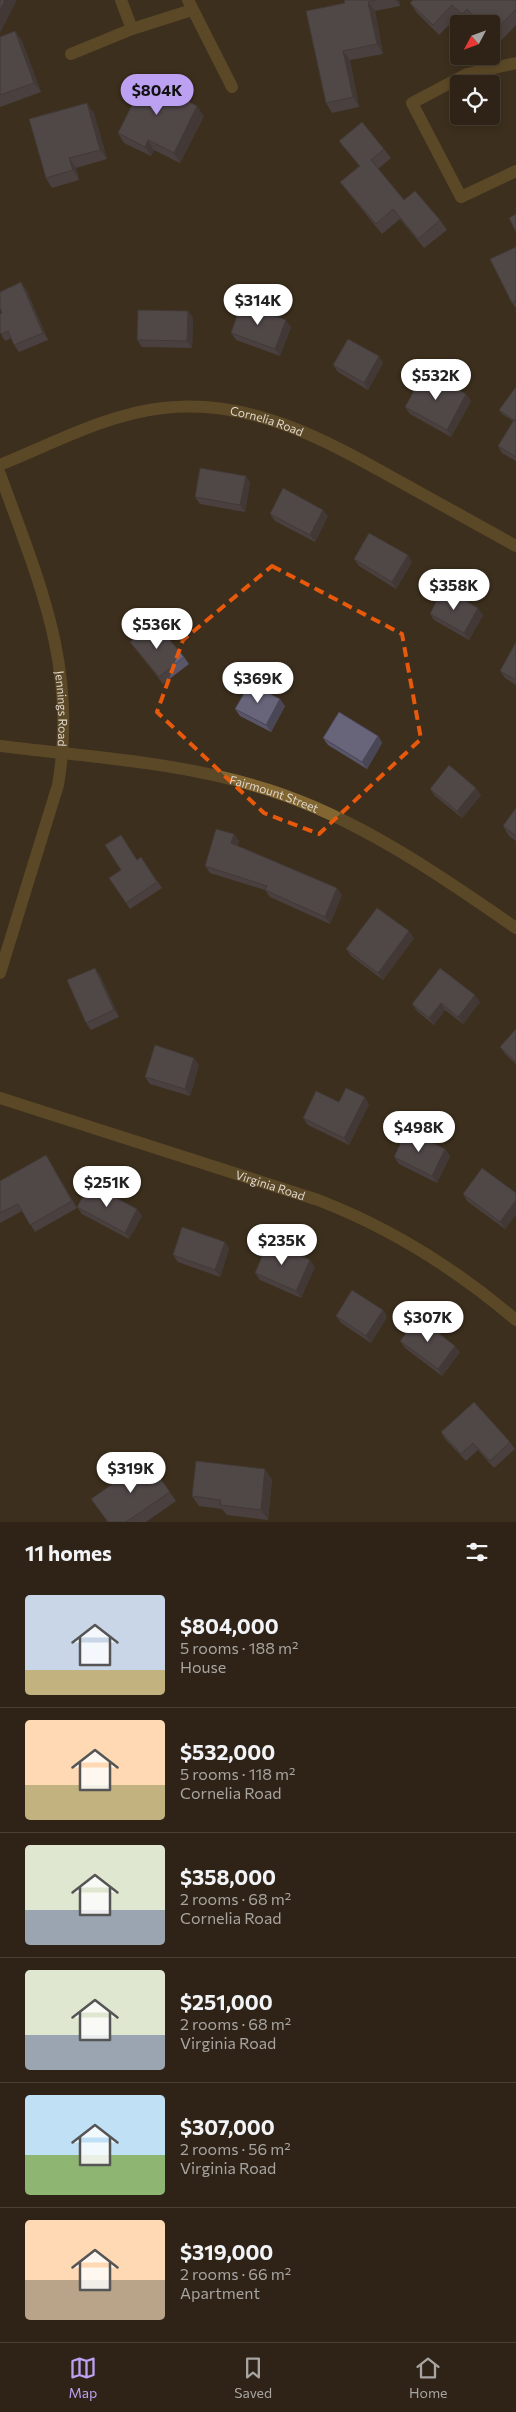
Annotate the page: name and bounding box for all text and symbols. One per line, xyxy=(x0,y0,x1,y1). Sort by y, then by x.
north arrow xyxy=(450,15,500,65)
map controls xyxy=(450,15,500,125)
pin: $804K xyxy=(122,74,192,116)
button: locate xyxy=(450,75,500,125)
text: $804K xyxy=(132,80,182,99)
pin: $314K xyxy=(223,284,293,326)
text: $314K xyxy=(235,290,281,309)
pin: $532K xyxy=(401,358,471,401)
text: $532K xyxy=(412,365,460,384)
street label: Cornelia Road xyxy=(229,403,306,438)
pin: $358K xyxy=(419,568,489,611)
text: $358K xyxy=(430,575,478,594)
pin: $536K xyxy=(122,608,192,650)
text: $536K xyxy=(133,614,181,633)
pin: $369K xyxy=(223,662,293,704)
text: $369K xyxy=(233,668,283,687)
street label: Jennings Road xyxy=(52,670,70,747)
street label: Fairmount Street xyxy=(228,772,321,815)
pin: $498K xyxy=(384,1110,454,1153)
text: $498K xyxy=(394,1117,444,1136)
pin: $251K xyxy=(72,1166,142,1208)
street label: Virginia Road xyxy=(234,1167,307,1202)
text: $251K xyxy=(84,1172,130,1191)
pin: $235K xyxy=(247,1224,317,1266)
text: $235K xyxy=(258,1230,306,1249)
pin: $307K xyxy=(393,1300,463,1343)
text: $307K xyxy=(404,1307,452,1326)
pin: $319K xyxy=(96,1452,166,1494)
text: $319K xyxy=(108,1458,154,1477)
icon: filters xyxy=(463,1538,491,1566)
text: 11 homes xyxy=(25,1540,112,1565)
text: $804,000 xyxy=(180,1613,279,1638)
icon: home xyxy=(65,1615,125,1675)
text: 5 rooms · 188 m² xyxy=(180,1638,298,1657)
text: House xyxy=(180,1657,226,1676)
text: $532,000 xyxy=(180,1739,275,1764)
icon: home xyxy=(65,1740,125,1800)
text: 5 rooms · 118 m² xyxy=(180,1764,295,1783)
text: Cornelia Road xyxy=(180,1783,282,1802)
text: $358,000 xyxy=(180,1864,276,1889)
icon: home xyxy=(65,1865,125,1925)
text: 2 rooms · 68 m² xyxy=(180,1889,291,1908)
text: Cornelia Road xyxy=(180,1908,282,1927)
text: $251,000 xyxy=(180,1989,273,2014)
icon: home xyxy=(65,1990,125,2050)
text: 2 rooms · 68 m² xyxy=(180,2014,291,2033)
text: Virginia Road xyxy=(180,2033,276,2052)
text: $307,000 xyxy=(180,2114,275,2139)
icon: home xyxy=(65,2115,125,2175)
text: 2 rooms · 56 m² xyxy=(180,2139,291,2158)
text: Virginia Road xyxy=(180,2158,276,2177)
text: $319,000 xyxy=(180,2239,273,2264)
icon: home xyxy=(65,2240,125,2300)
text: 2 rooms · 66 m² xyxy=(180,2264,291,2283)
text: Apartment xyxy=(180,2283,260,2302)
tab: Map xyxy=(68,2354,97,2401)
tab: Saved xyxy=(234,2354,272,2401)
tab: Home xyxy=(409,2354,448,2401)

